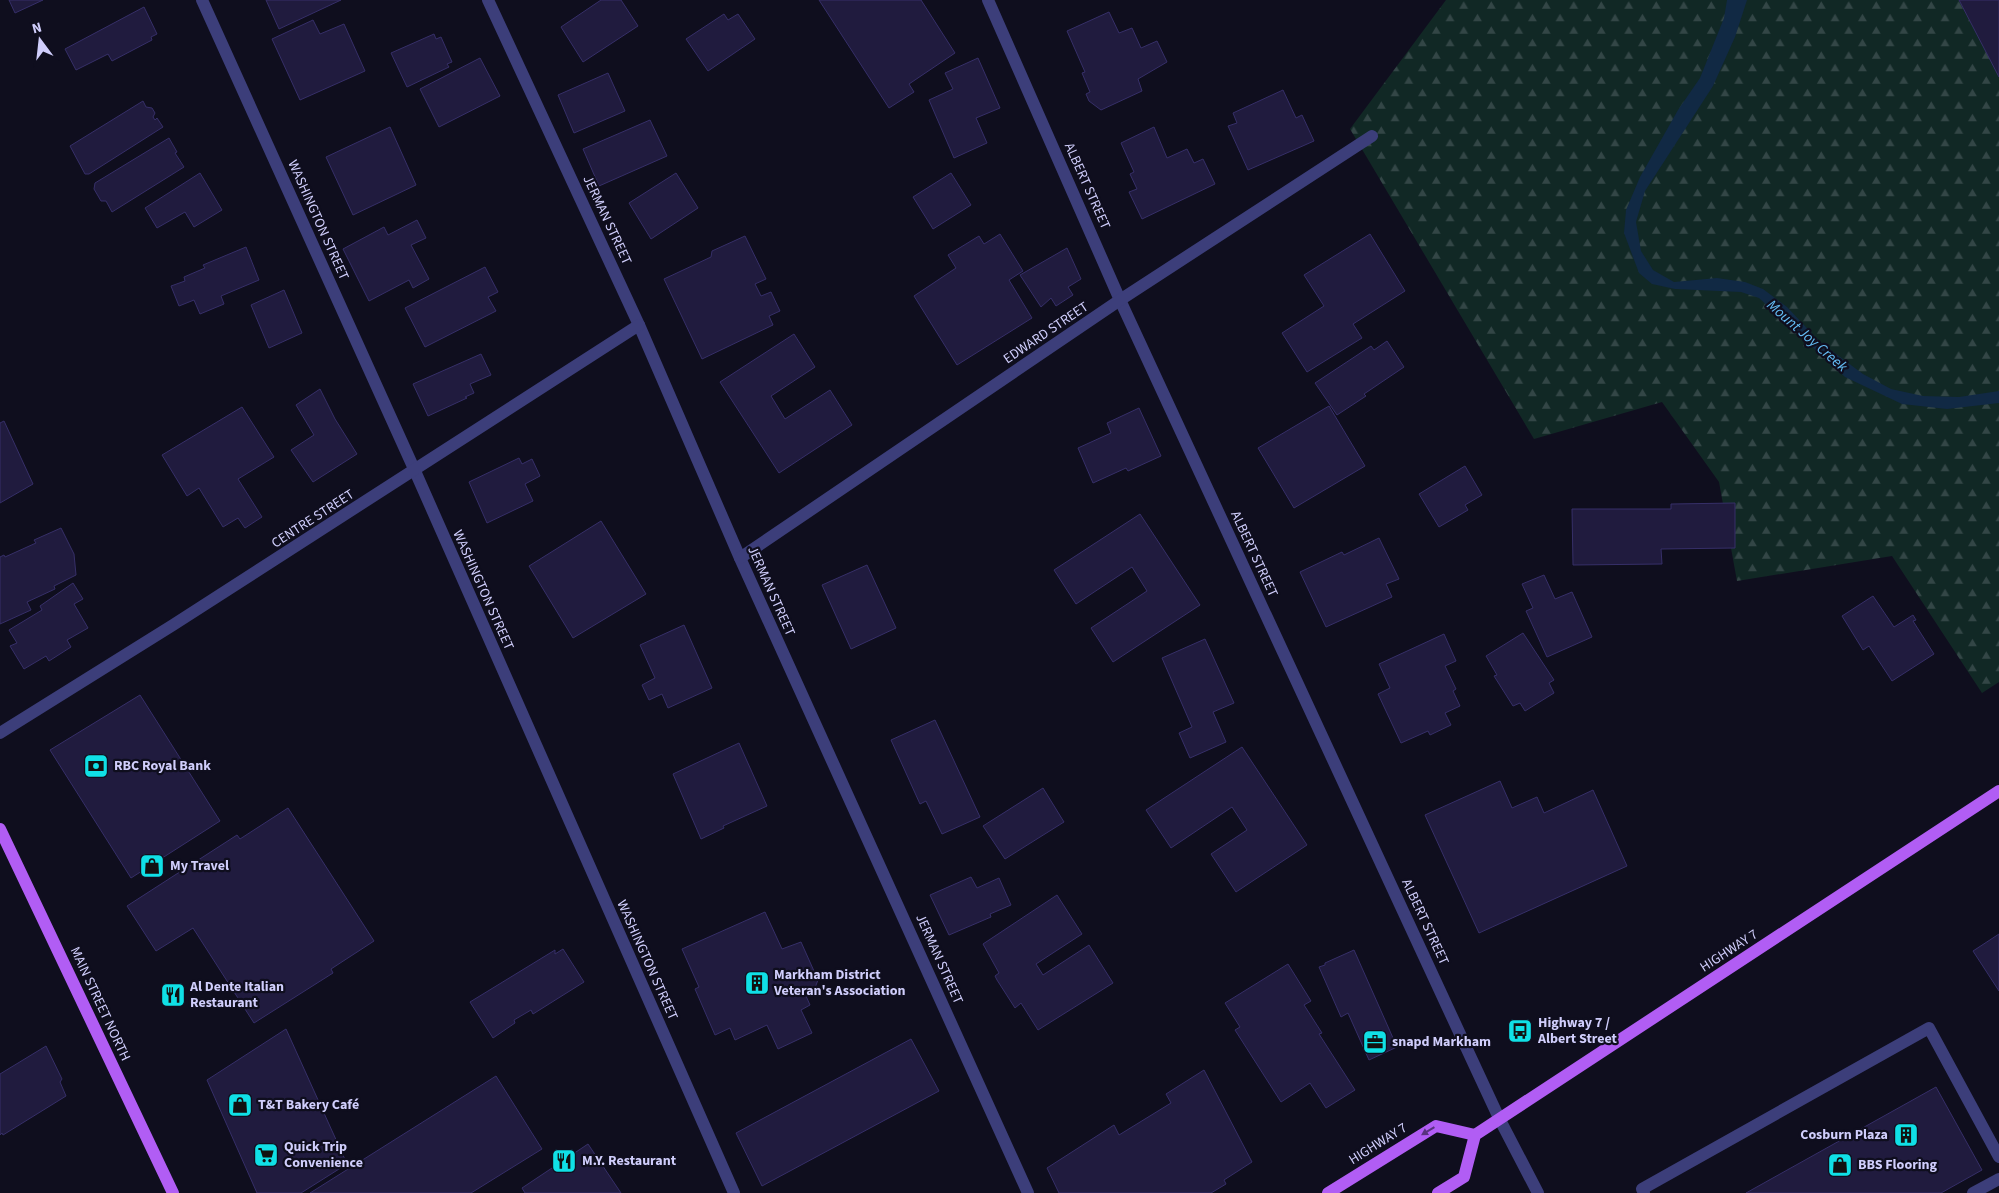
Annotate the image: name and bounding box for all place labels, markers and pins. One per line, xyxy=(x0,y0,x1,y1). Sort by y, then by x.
bank icon: RBC Royal Bank xyxy=(83,753,109,779)
place label: RBC Royal Bank xyxy=(114,756,211,776)
shop icon: My Travel xyxy=(139,853,165,879)
place label: My Travel xyxy=(170,856,229,876)
place label: Markham District Veteran's Association xyxy=(773,965,905,1001)
building icon: Markham District Veteran's Association xyxy=(744,970,770,996)
place label: Al Dente Italian Restaurant xyxy=(189,977,284,1013)
restaurant icon: Al Dente Italian Restaurant xyxy=(160,982,186,1008)
place label: Highway 7 / Albert Street xyxy=(1537,1013,1618,1049)
bus stop icon: Highway 7 / Albert Street xyxy=(1507,1018,1533,1044)
office icon: snapd Markham xyxy=(1362,1029,1388,1055)
place label: snapd Markham xyxy=(1392,1032,1491,1052)
shop icon: T&T Bakery Café xyxy=(227,1092,253,1118)
place label: T&T Bakery Café xyxy=(258,1095,359,1115)
building icon: Cosburn Plaza xyxy=(1893,1122,1919,1148)
place label: Cosburn Plaza xyxy=(1800,1125,1888,1145)
place label: Quick Trip Convenience xyxy=(284,1137,363,1173)
supermarket icon: Quick Trip Convenience xyxy=(253,1142,279,1168)
restaurant icon: M.Y. Restaurant xyxy=(551,1148,577,1174)
place label: M.Y. Restaurant xyxy=(582,1151,677,1171)
shop icon: BBS Flooring xyxy=(1827,1152,1853,1178)
place label: BBS Flooring xyxy=(1858,1155,1938,1175)

